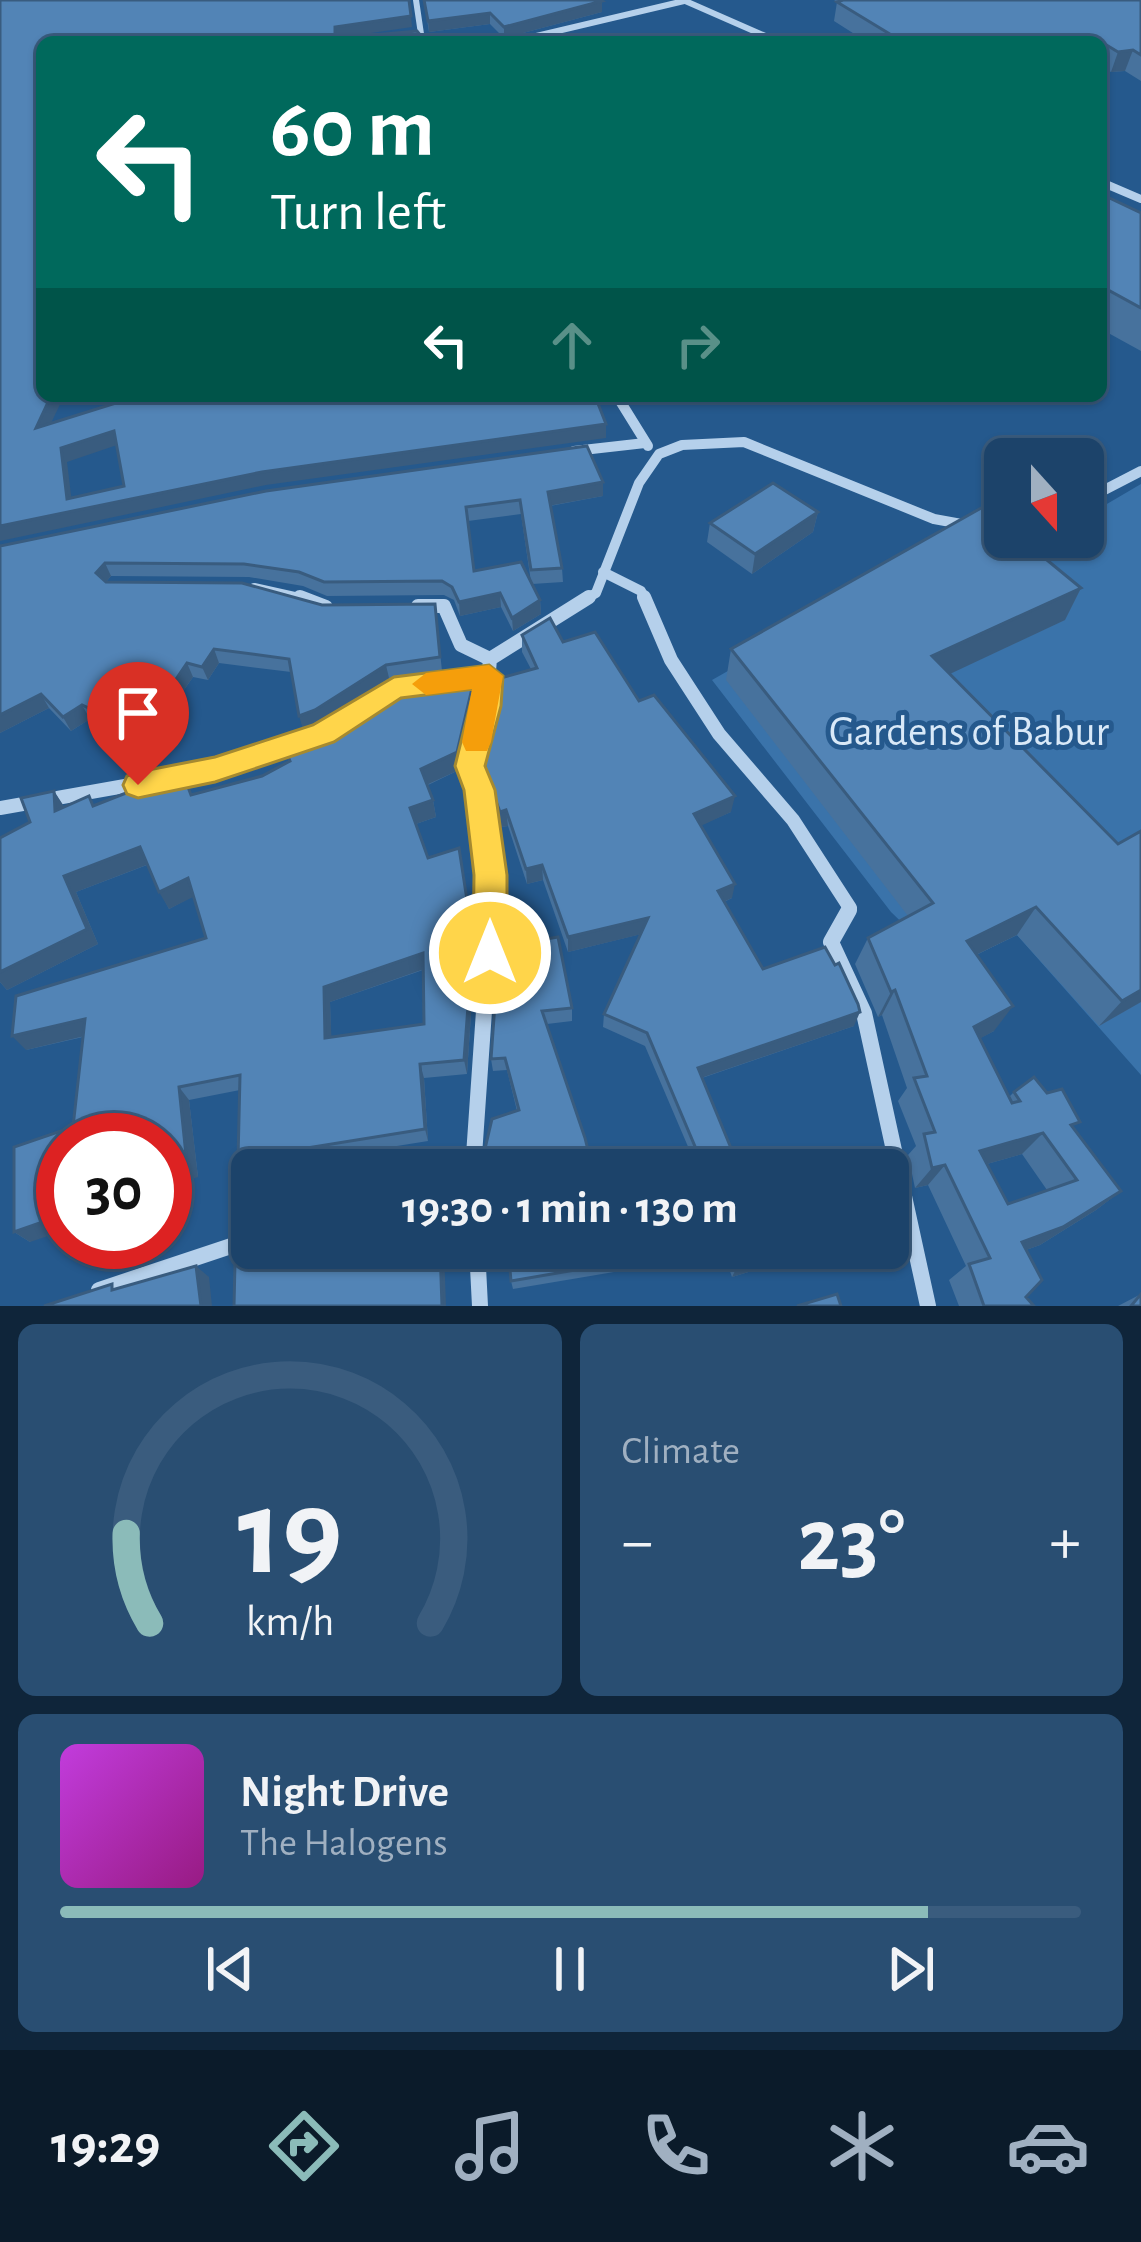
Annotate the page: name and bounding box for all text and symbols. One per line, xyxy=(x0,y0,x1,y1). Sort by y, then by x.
icon: left xyxy=(72,84,228,240)
text: 60 m xyxy=(270,88,435,172)
text: Turn left xyxy=(270,186,446,240)
icon: left xyxy=(413,312,479,378)
icon: ahead xyxy=(539,312,605,378)
icon: right xyxy=(665,312,731,378)
north arrow xyxy=(984,438,1104,558)
map controls xyxy=(984,438,1104,558)
pin xyxy=(87,662,189,785)
icon: arrive xyxy=(105,680,171,746)
park label: Gardens of Babur xyxy=(829,711,1109,753)
position arrow xyxy=(427,890,553,1016)
speed limit sign: 30 xyxy=(36,1113,192,1269)
text: 19:30 · 1 min · 130 m xyxy=(402,1186,738,1231)
text: Climate xyxy=(622,1432,740,1471)
text: 19 xyxy=(237,1472,342,1597)
text: 23° xyxy=(797,1497,905,1587)
text: − xyxy=(622,1509,653,1575)
text: + xyxy=(1049,1509,1081,1575)
text: km/h xyxy=(246,1601,334,1644)
text: Night Drive xyxy=(240,1770,449,1815)
text: The Halogens xyxy=(240,1824,448,1863)
icon: previous xyxy=(197,1936,263,2002)
icon: pause xyxy=(537,1936,603,2002)
icon: next xyxy=(878,1936,944,2002)
icon: directions xyxy=(262,2104,346,2188)
icon: music xyxy=(448,2104,532,2188)
icon: phone xyxy=(634,2104,718,2188)
icon: climate xyxy=(820,2104,904,2188)
icon: car xyxy=(1006,2104,1090,2188)
text: 19:29 xyxy=(51,2119,160,2173)

